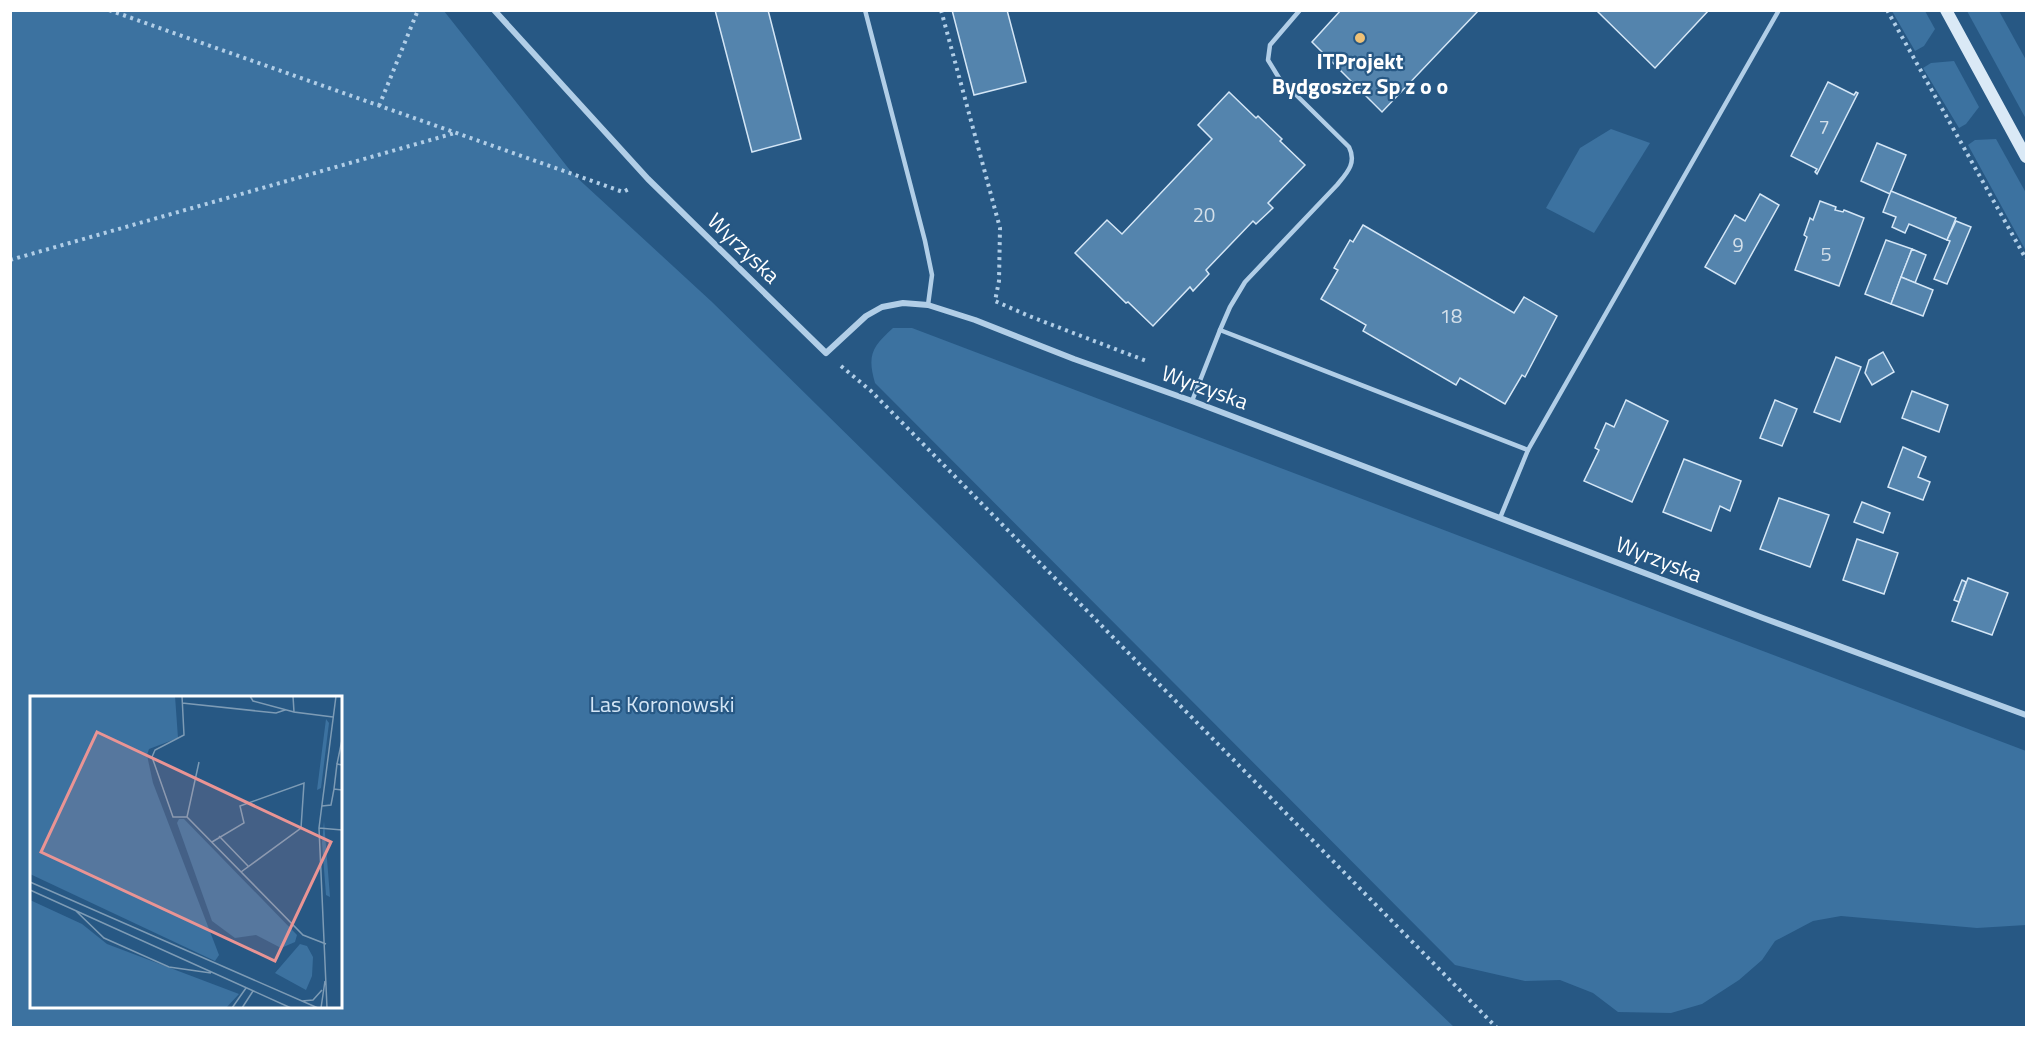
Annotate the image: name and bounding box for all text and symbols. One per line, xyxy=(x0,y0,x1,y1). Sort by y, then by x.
marker: ITProjekt Bydgoszcz Sp z o o xyxy=(1353,31,1367,45)
place label: ITProjekt Bydgoszcz Sp z o o xyxy=(1272,44,1448,103)
house number: 7 xyxy=(1818,111,1830,142)
house number: 20 xyxy=(1193,199,1215,230)
street label: Wyrzyska xyxy=(700,205,788,291)
house number: 9 xyxy=(1732,229,1744,260)
house number: 5 xyxy=(1820,238,1832,269)
house number: 18 xyxy=(1440,300,1462,331)
street label: Wyrzyska xyxy=(1157,356,1253,418)
street label: Wyrzyska xyxy=(1611,527,1707,591)
park label: Las Koronowski xyxy=(589,687,735,721)
inset map xyxy=(30,696,342,1008)

